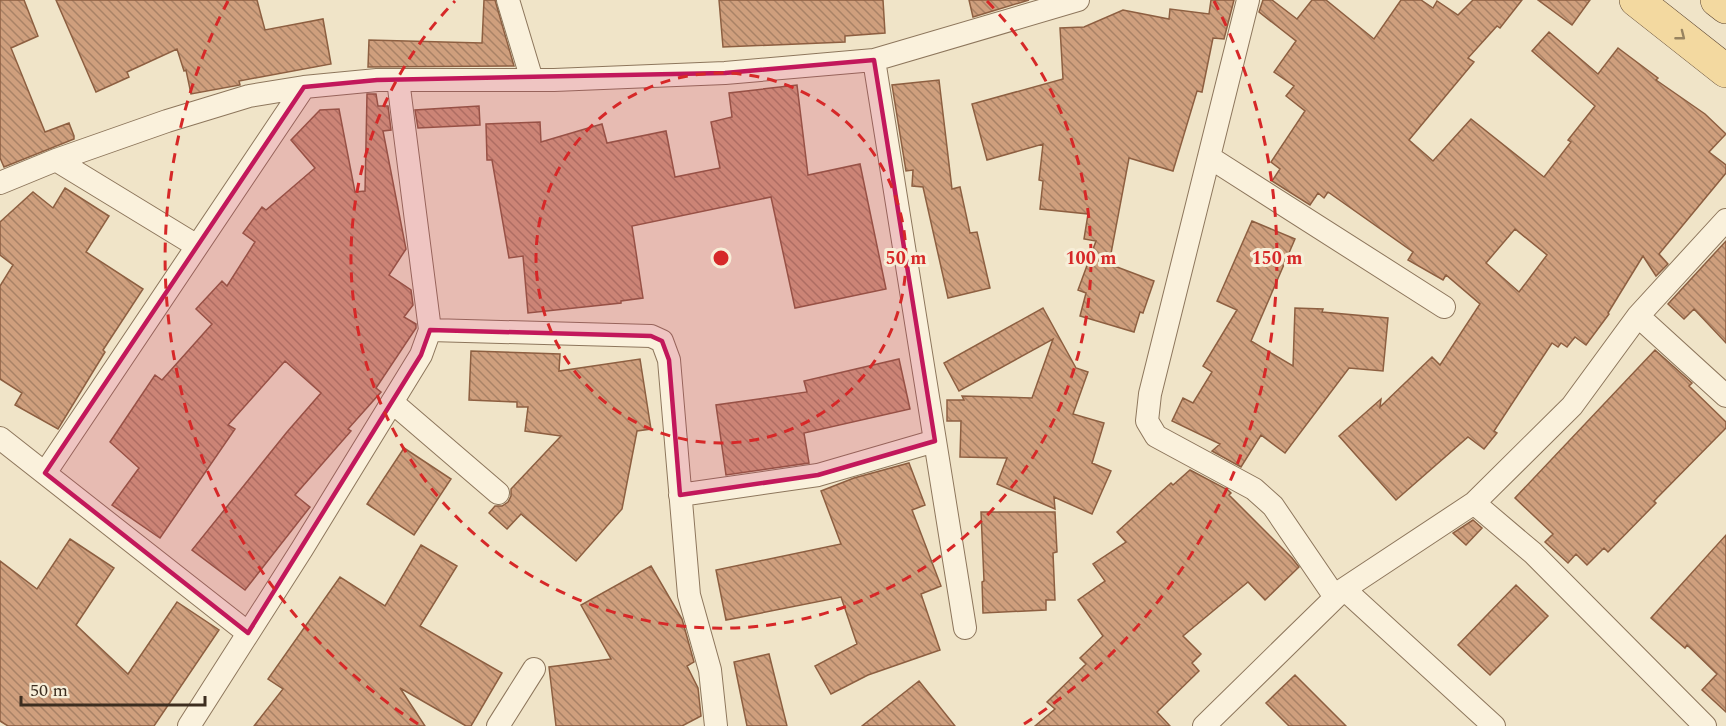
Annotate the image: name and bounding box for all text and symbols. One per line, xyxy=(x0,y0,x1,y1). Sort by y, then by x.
one-way arrow xyxy=(1674,28,1685,39)
text: 50 m xyxy=(886,245,926,272)
text: 100 m xyxy=(1065,245,1117,272)
text: 150 m xyxy=(1251,245,1303,272)
centre of rings xyxy=(711,248,731,268)
scale bar xyxy=(21,669,206,707)
text: 50 m xyxy=(30,677,68,704)

